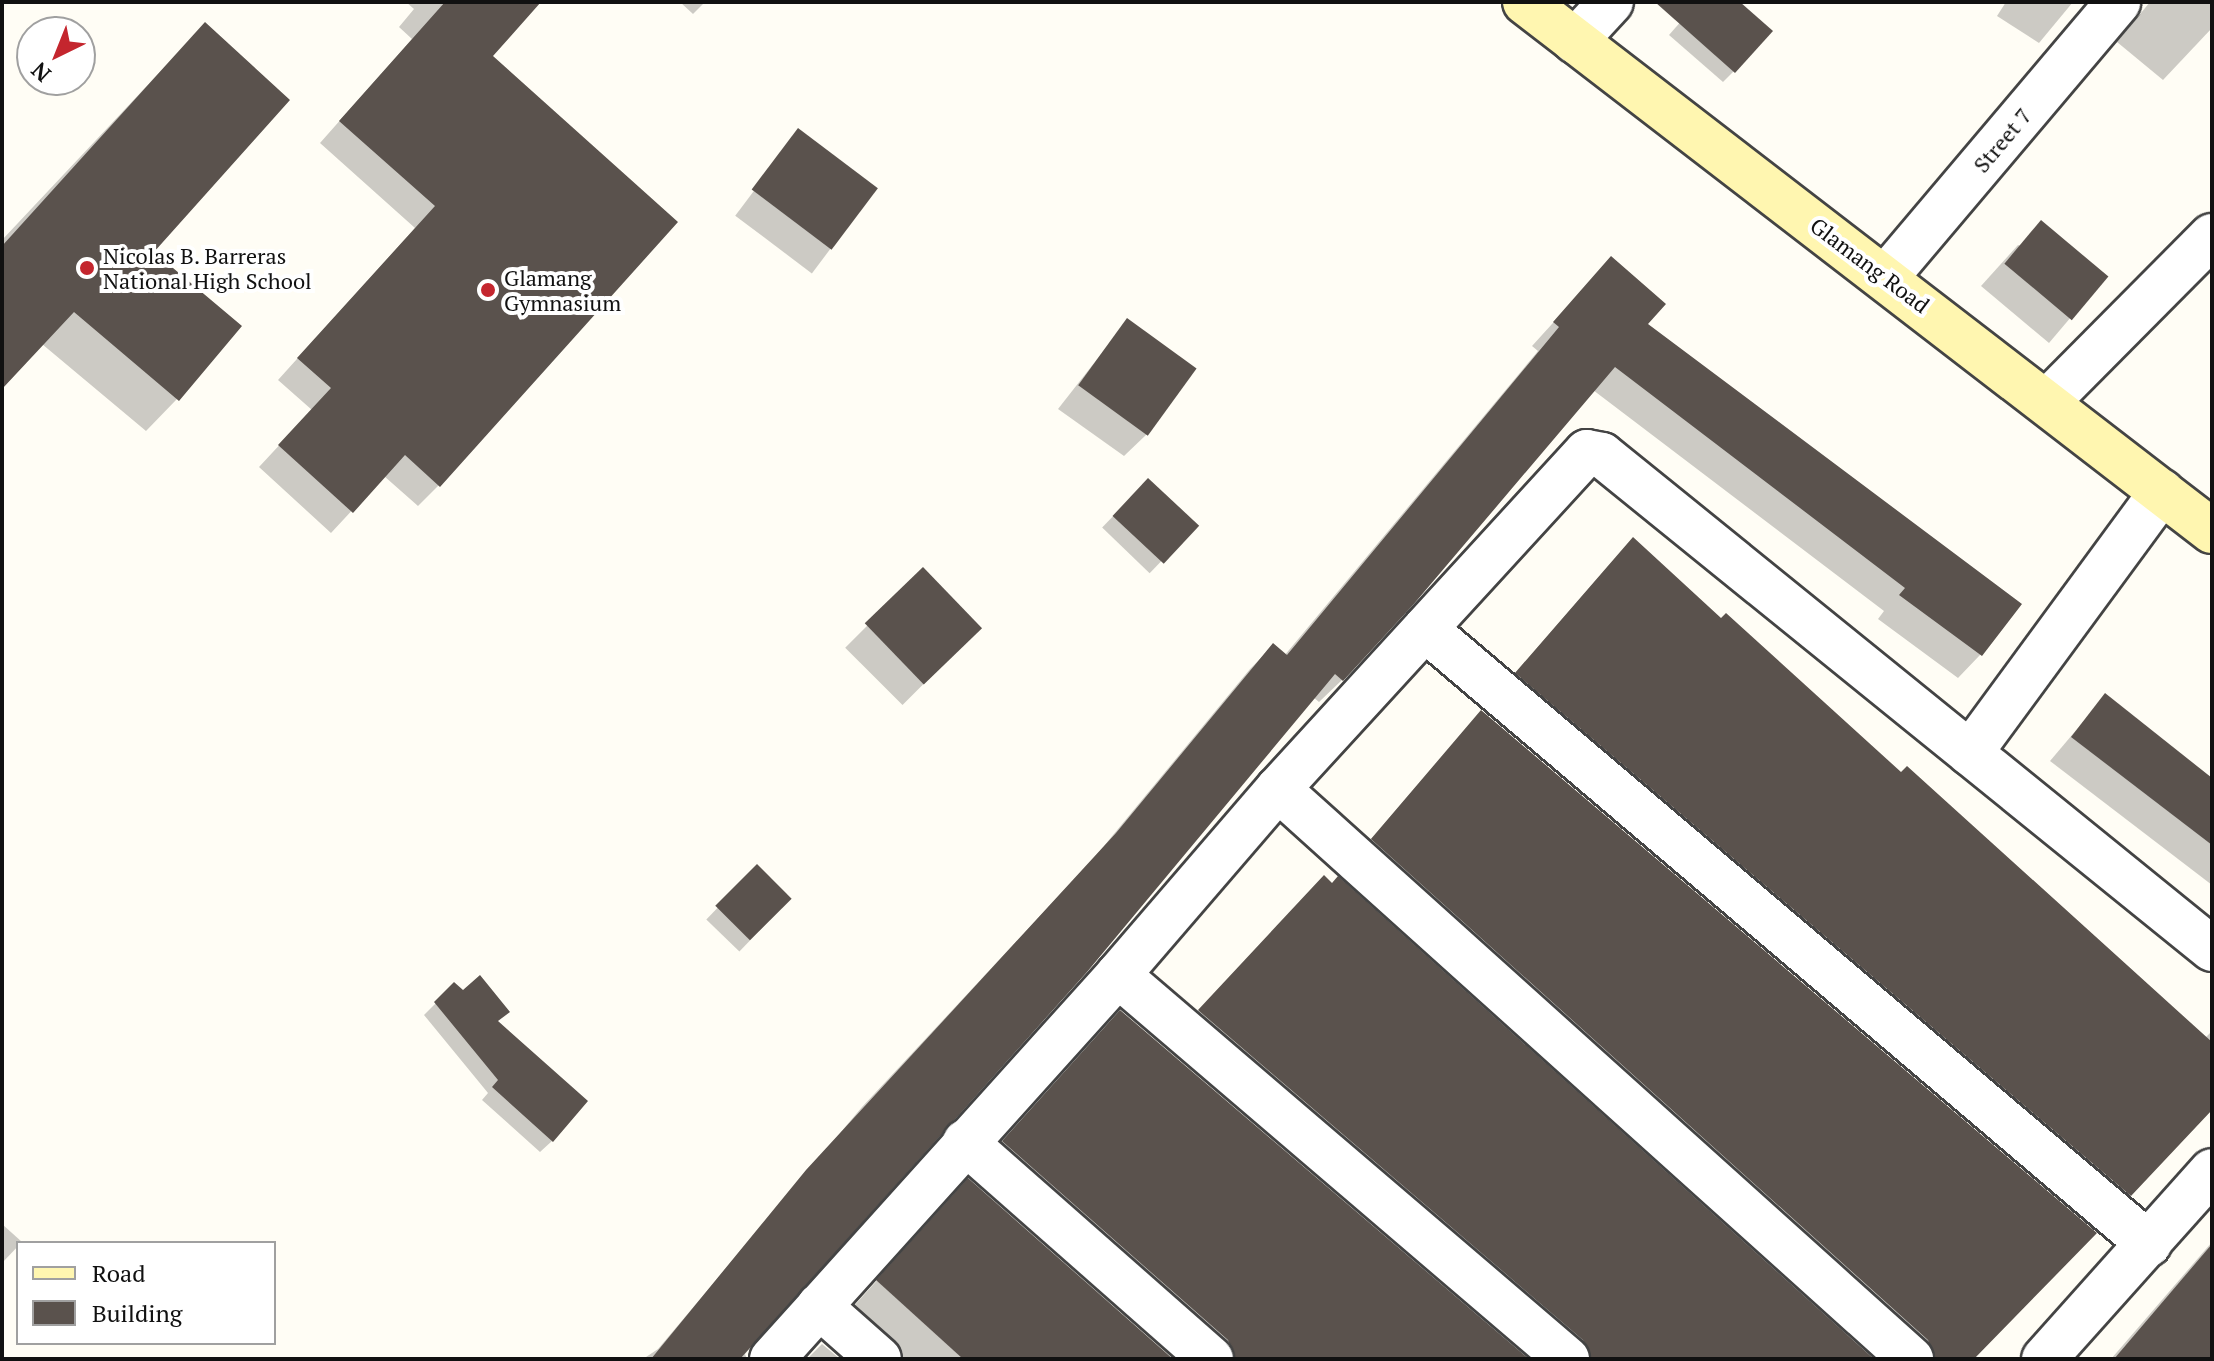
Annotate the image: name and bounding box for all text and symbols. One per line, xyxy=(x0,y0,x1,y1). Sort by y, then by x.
north arrow xyxy=(16,16,96,96)
text: N xyxy=(25,56,57,89)
street label: Street 7 xyxy=(1968,102,2036,178)
street label: Glamang Road xyxy=(1805,212,1935,318)
place label: Nicolas B. Barreras National High School xyxy=(103,242,312,294)
marker: Nicolas B. Barreras National High School xyxy=(78,259,96,277)
place label: Glamang Gymnasium xyxy=(504,264,621,316)
marker: Glamang Gymnasium xyxy=(479,281,497,299)
legend xyxy=(16,1241,276,1345)
text: Road xyxy=(92,1257,146,1289)
text: Building xyxy=(92,1297,182,1329)

